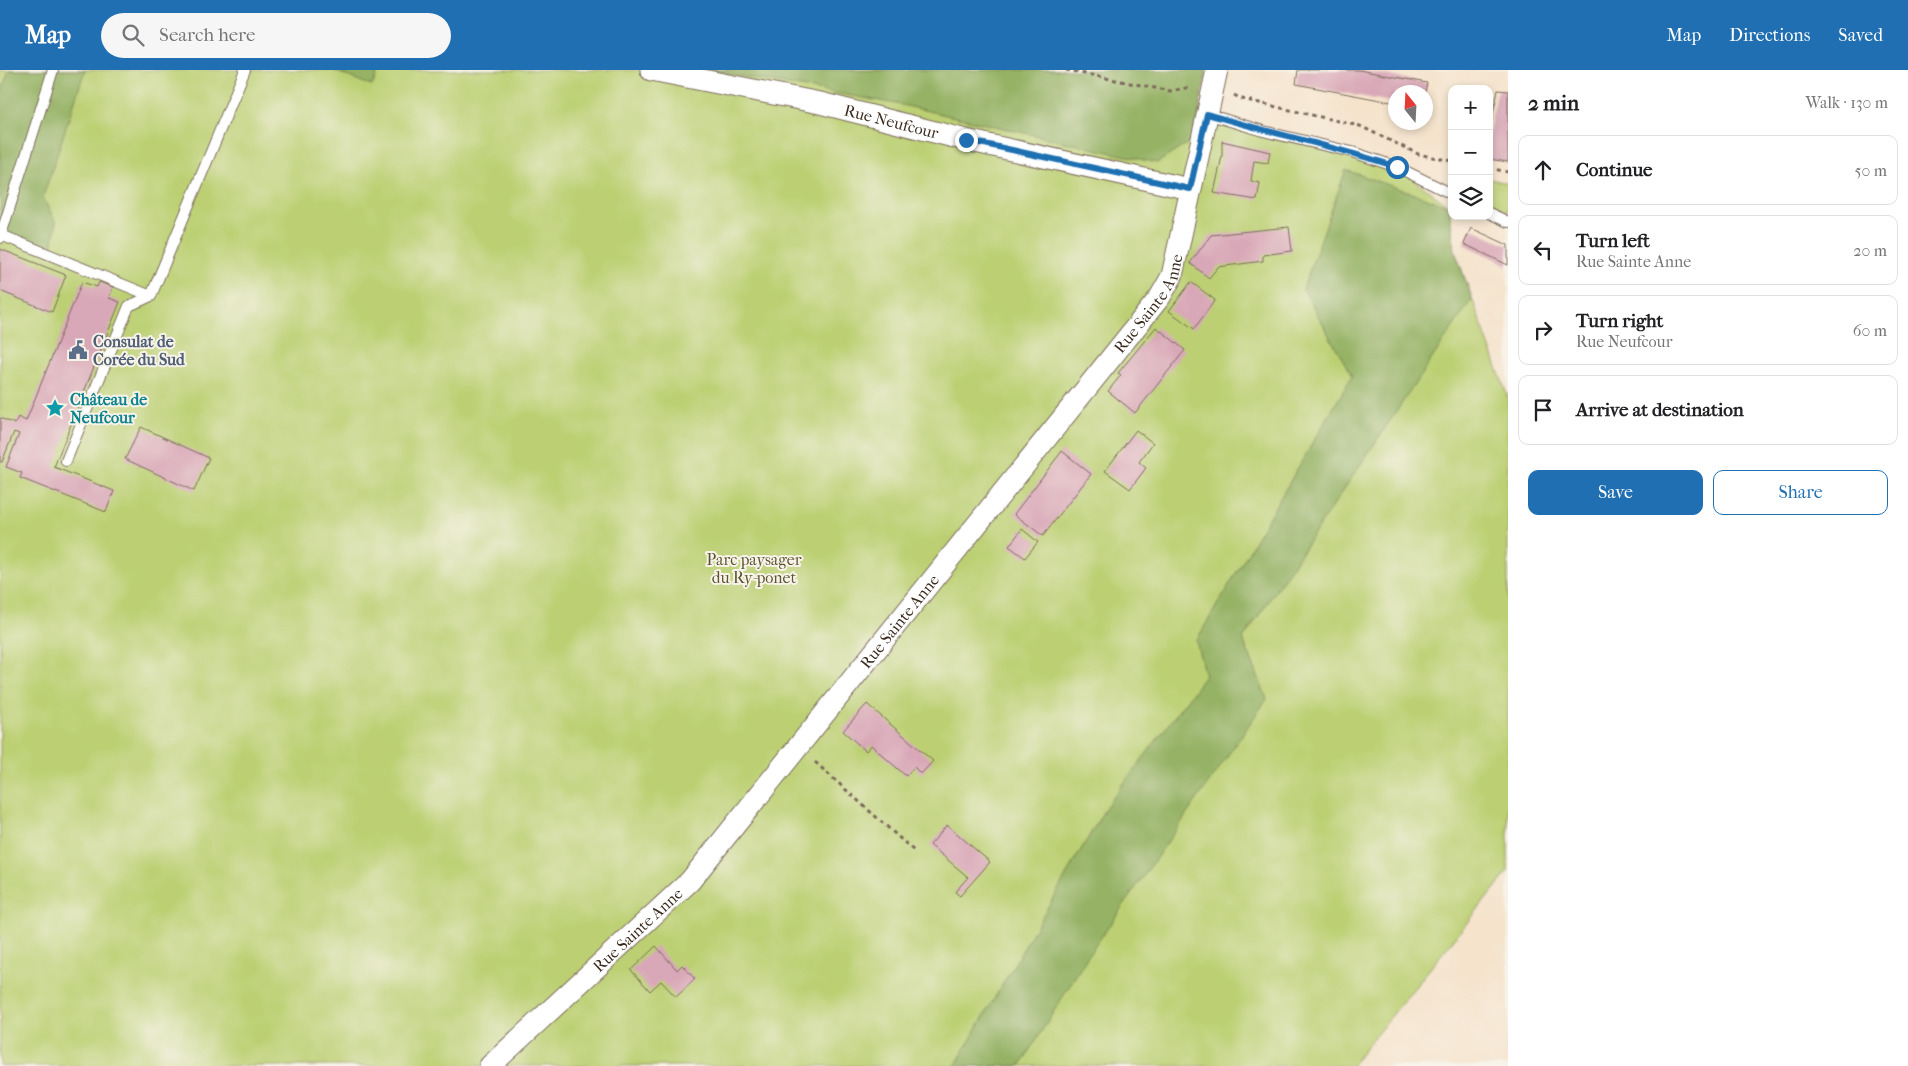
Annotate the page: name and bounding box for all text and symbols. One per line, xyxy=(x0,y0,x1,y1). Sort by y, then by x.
search box xyxy=(101,13,451,58)
text: Map xyxy=(25,21,71,49)
icon: search xyxy=(119,21,147,49)
text: Search here xyxy=(159,24,255,46)
text: Map xyxy=(1667,25,1701,46)
text: Directions xyxy=(1729,25,1810,46)
text: Saved xyxy=(1838,25,1883,46)
north arrow xyxy=(1388,85,1433,130)
map controls xyxy=(1448,85,1493,220)
button: + xyxy=(1448,85,1493,130)
text: 2 min xyxy=(1528,91,1579,115)
text: Walk · 130 m xyxy=(1805,93,1888,112)
street label: Rue Neufcour xyxy=(842,101,941,143)
route end xyxy=(955,129,978,152)
button: − xyxy=(1448,130,1493,175)
route start xyxy=(1386,156,1409,179)
icon: ahead xyxy=(1529,156,1557,184)
text: Continue xyxy=(1576,159,1652,181)
text: 50 m xyxy=(1855,161,1887,180)
button: layers xyxy=(1448,175,1493,220)
text: Turn left xyxy=(1576,230,1650,252)
icon: left xyxy=(1529,236,1557,264)
text: 20 m xyxy=(1853,241,1887,260)
street label: Rue Sainte Anne xyxy=(1110,252,1187,357)
text: Rue Sainte Anne xyxy=(1576,252,1691,271)
text: Turn right xyxy=(1576,310,1663,332)
icon: right xyxy=(1529,316,1557,344)
text: 60 m xyxy=(1853,321,1887,340)
place label: Consulat de Corée du Sud xyxy=(93,332,186,369)
text: Rue Neufcour xyxy=(1576,332,1672,351)
public building icon: Consulat de Corée du Sud xyxy=(67,339,89,361)
place label: Château de Neufcour xyxy=(70,390,147,427)
icon: arrive xyxy=(1529,396,1557,424)
place icon: Château de Neufcour xyxy=(44,397,66,419)
text: Arrive at destination xyxy=(1576,399,1744,421)
button: Save xyxy=(1528,470,1703,515)
button: Share xyxy=(1713,470,1888,515)
park label: Parc paysager du Ry-ponet xyxy=(707,550,802,587)
street label: Rue Sainte Anne xyxy=(856,571,943,672)
street label: Rue Sainte Anne xyxy=(589,884,687,976)

